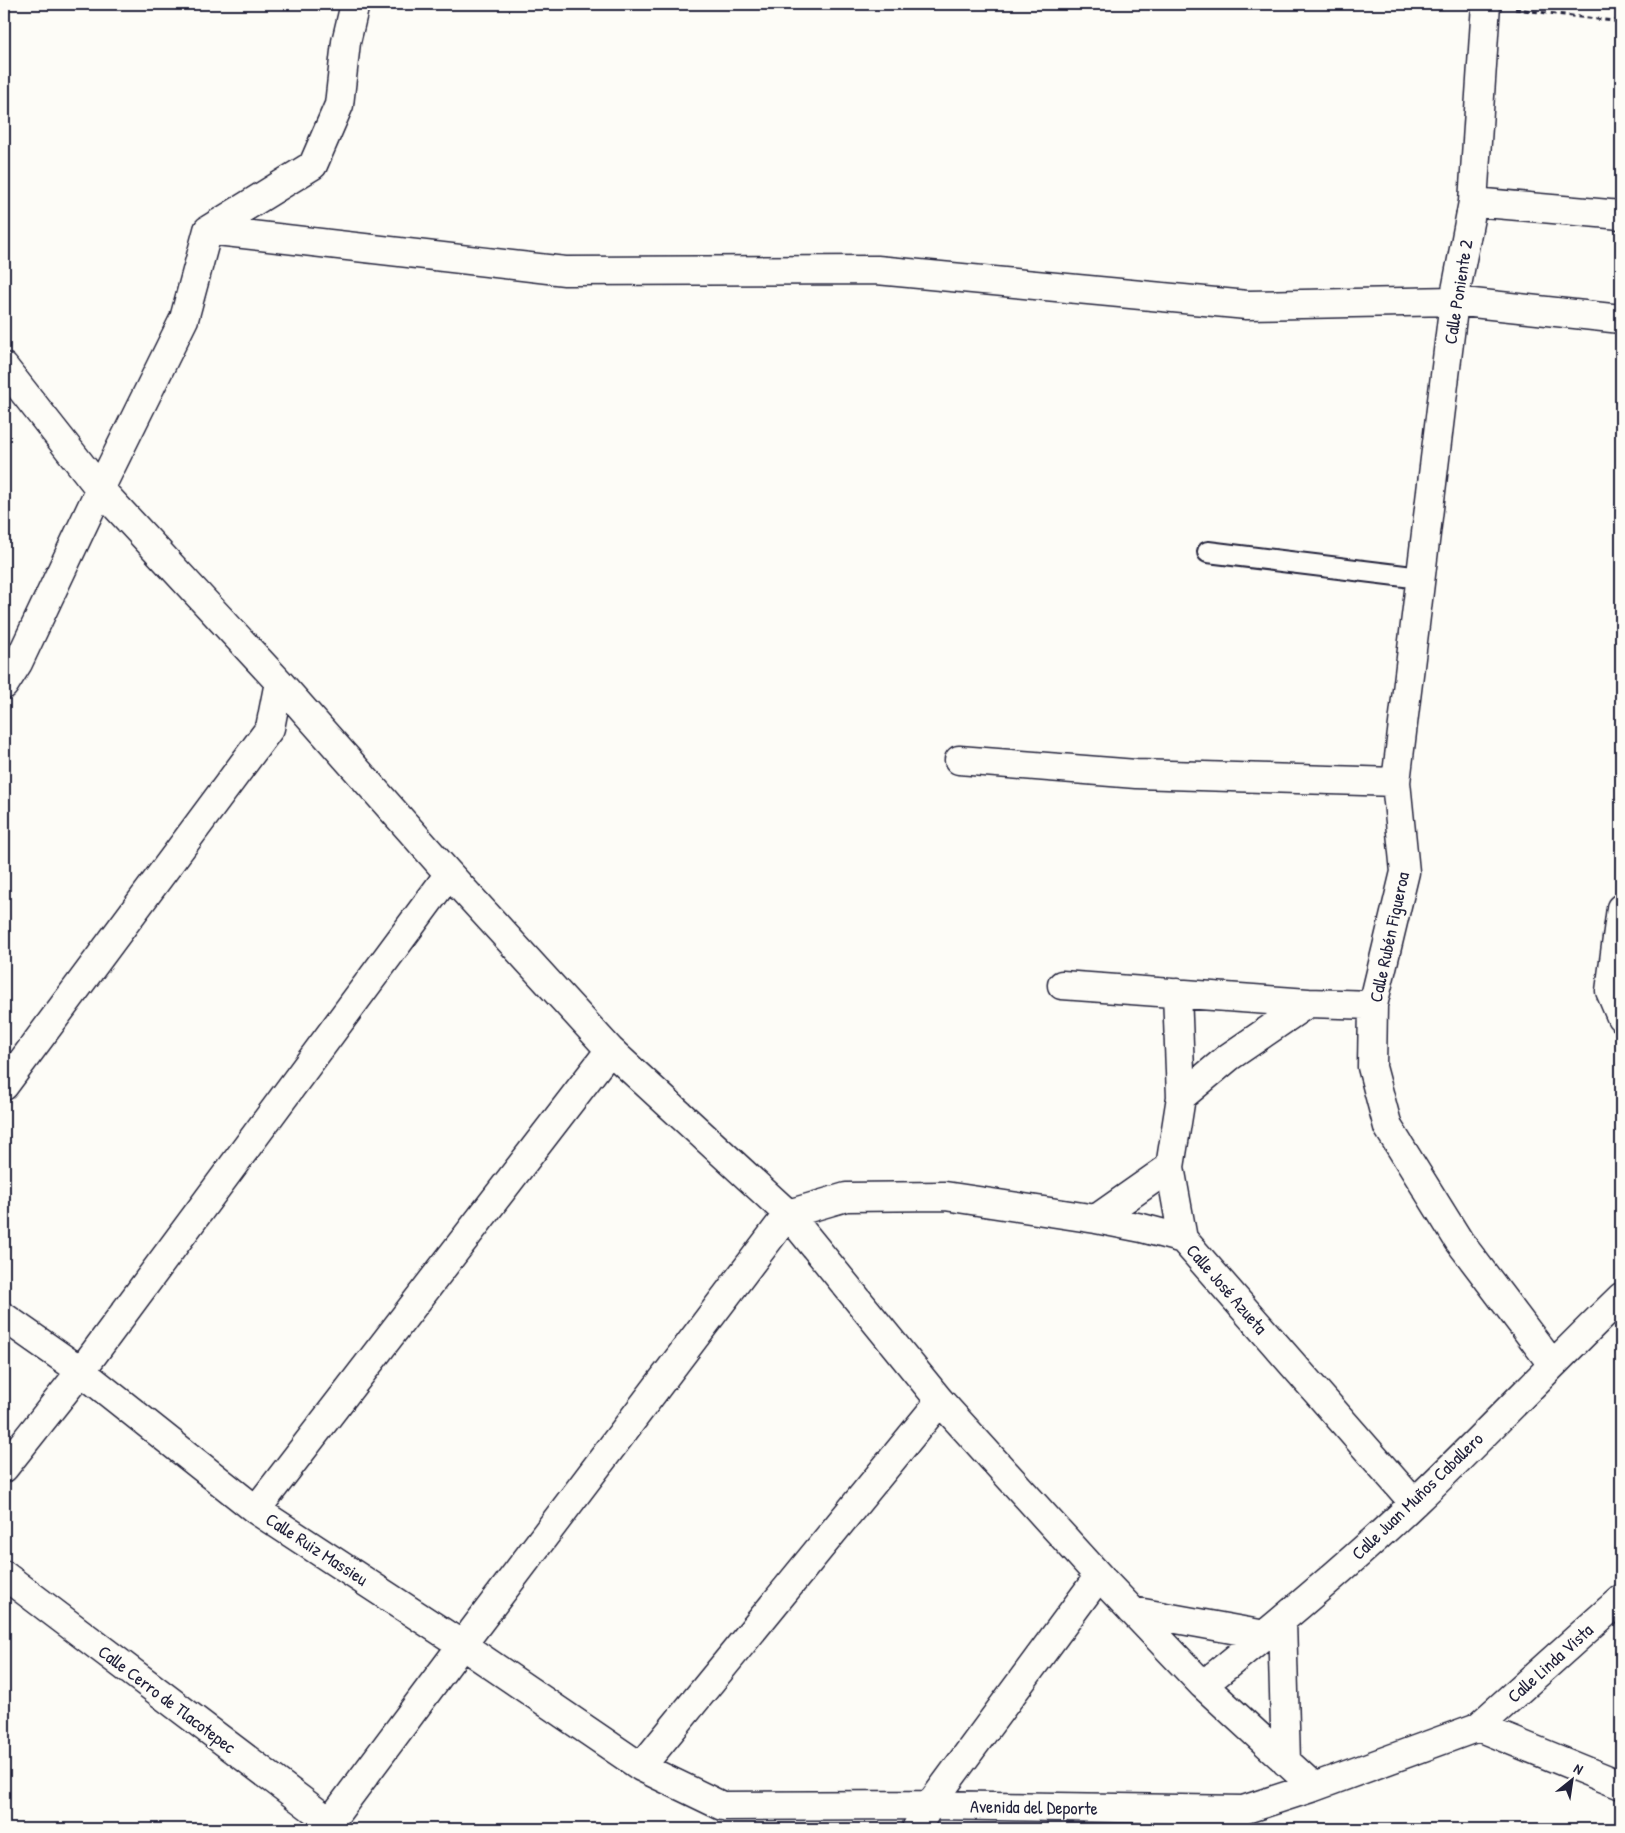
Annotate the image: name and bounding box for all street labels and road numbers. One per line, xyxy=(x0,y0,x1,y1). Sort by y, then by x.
street label: Calle Poniente 2 xyxy=(1437,237,1479,346)
street label: Calle Rubén Figueroa xyxy=(1363,870,1415,1004)
street label: Calle José Azueta xyxy=(1181,1238,1273,1340)
street label: Calle Juan Muños Caballero xyxy=(1346,1427,1488,1565)
street label: Calle Ruiz Massieu xyxy=(261,1507,373,1591)
street label: Calle Linda Vista xyxy=(1502,1618,1598,1708)
street label: Calle Cerro de Tlacotepec xyxy=(93,1639,241,1759)
street label: Avenida del Deporte xyxy=(970,1793,1098,1821)

